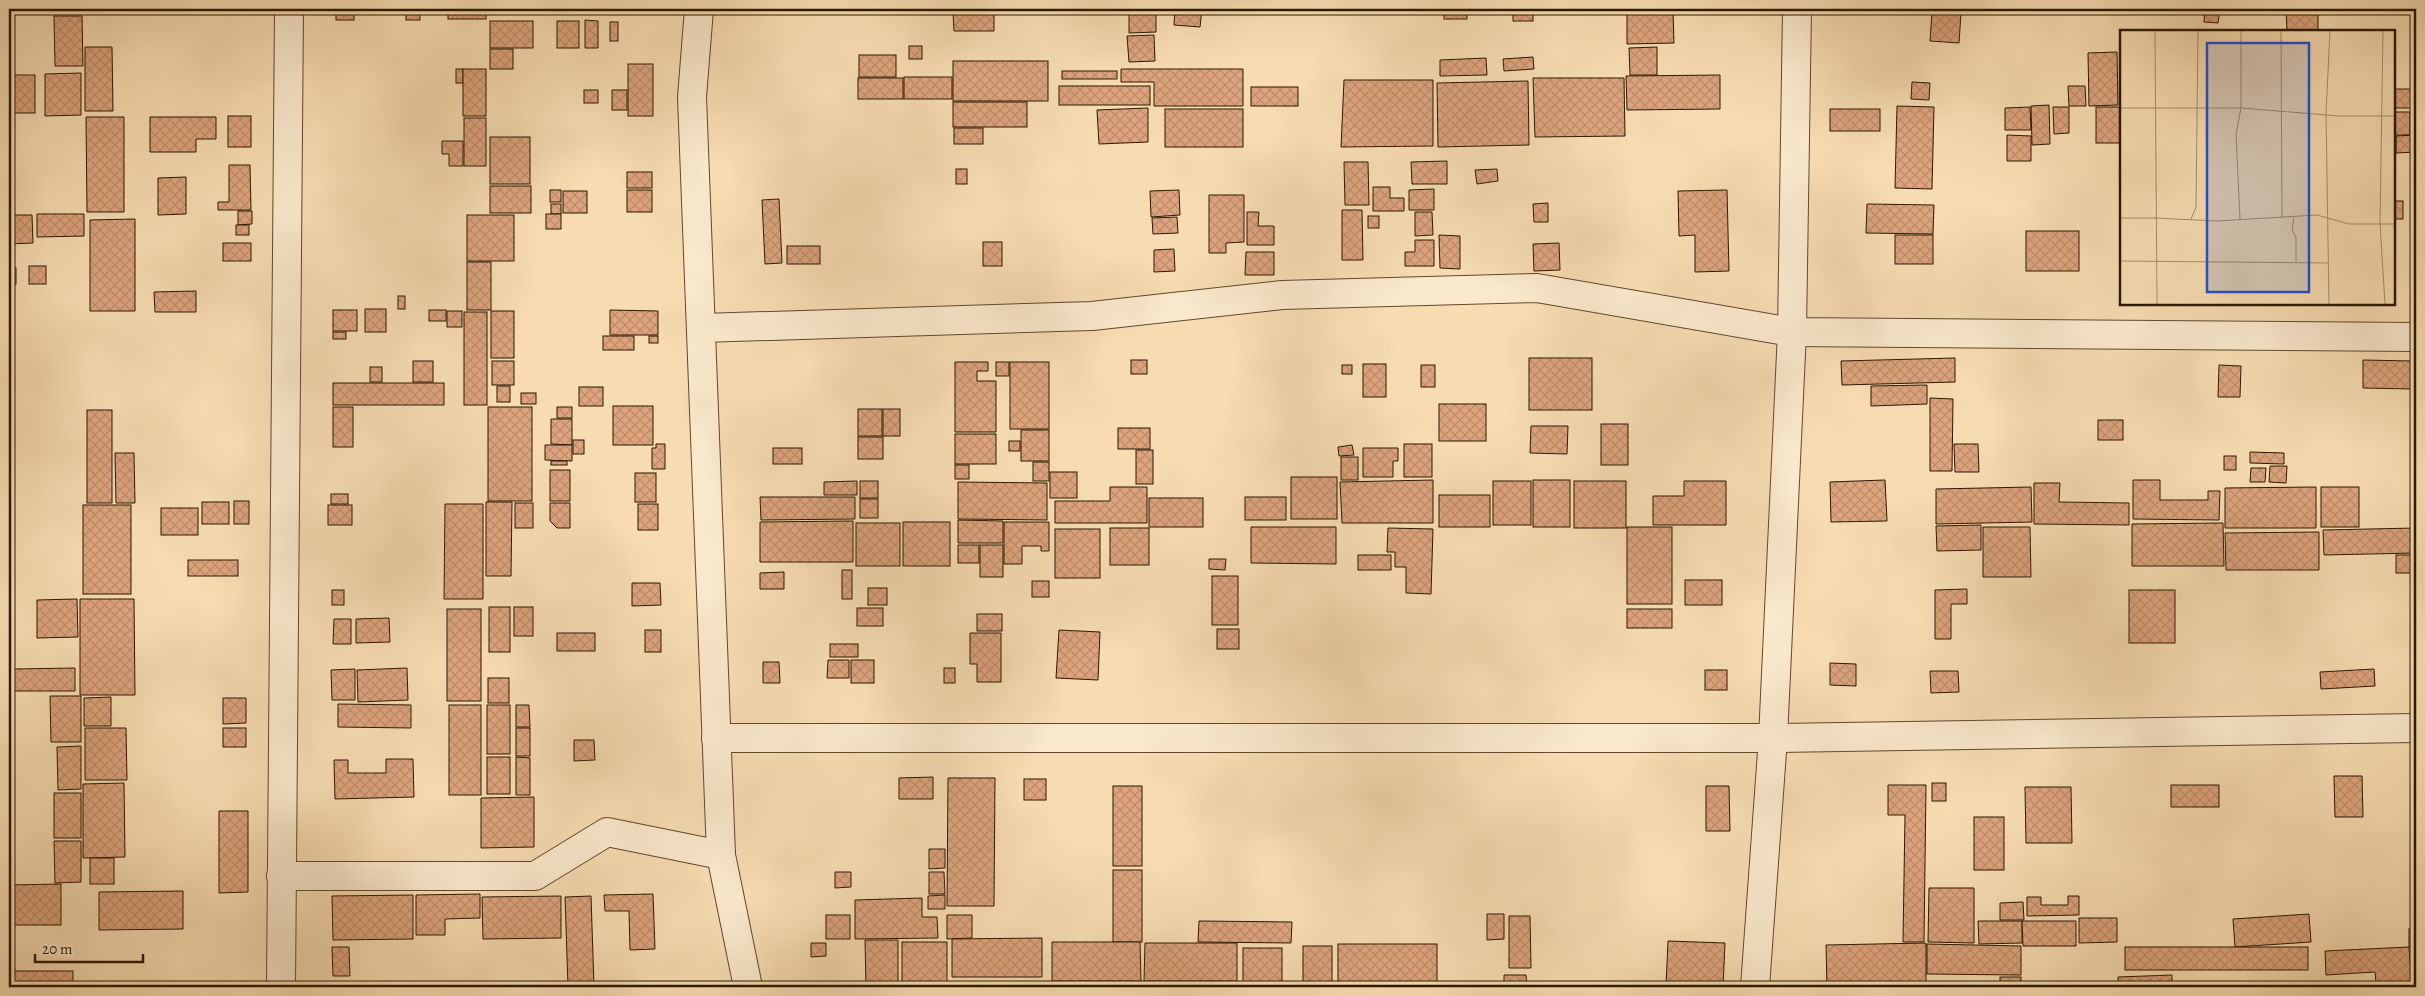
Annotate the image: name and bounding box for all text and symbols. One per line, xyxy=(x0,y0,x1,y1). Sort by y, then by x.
inset map xyxy=(2120,30,2395,305)
scale bar xyxy=(35,931,142,963)
text: 20 m xyxy=(42,939,73,959)

